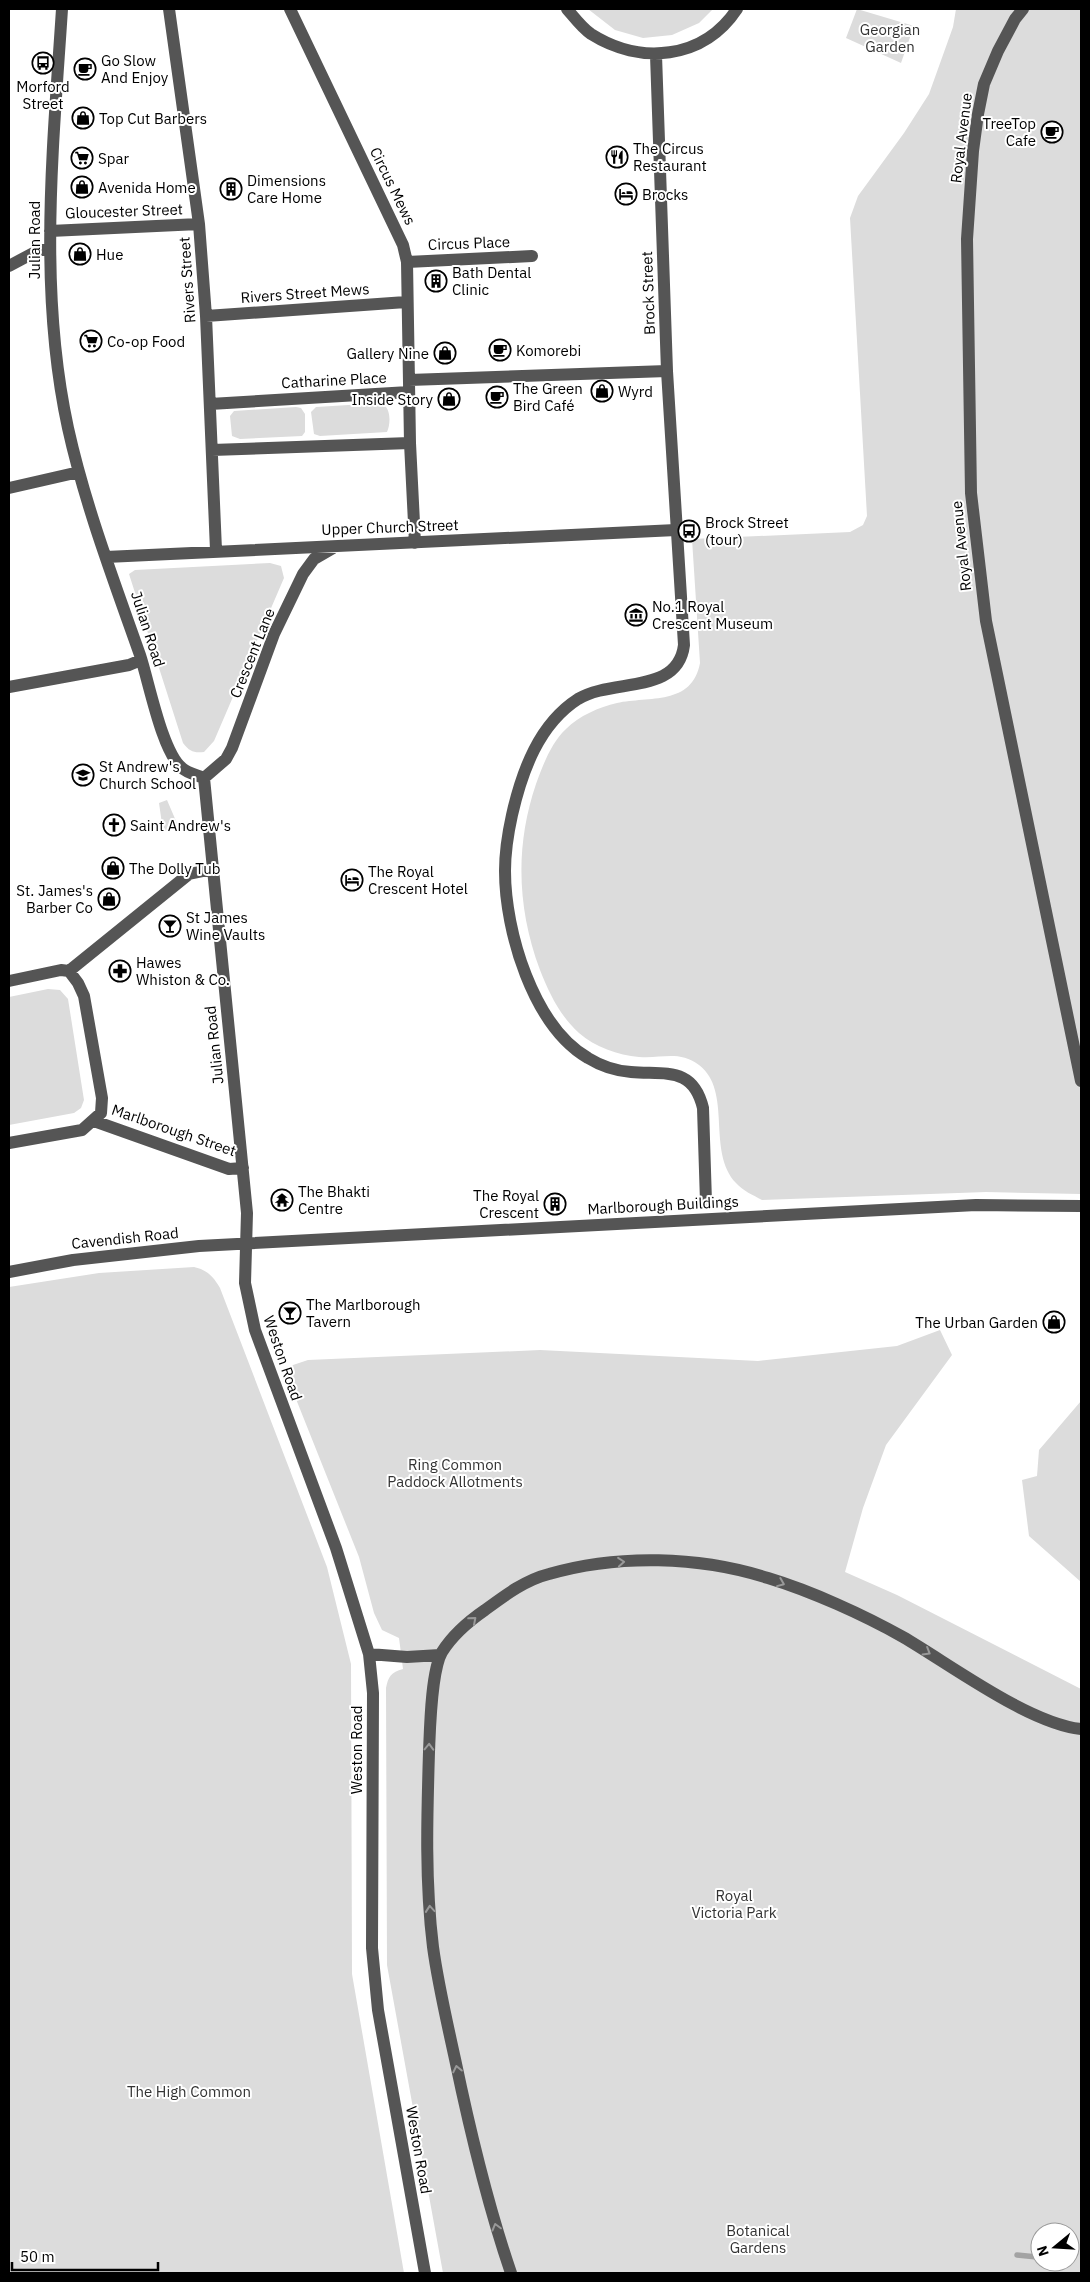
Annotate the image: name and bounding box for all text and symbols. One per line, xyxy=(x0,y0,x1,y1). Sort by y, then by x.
park label: Georgian Garden xyxy=(860,20,920,56)
bus stop icon: Morford Street xyxy=(31,51,55,75)
place label: Go Slow And Enjoy xyxy=(101,51,169,87)
cafe icon: Go Slow And Enjoy xyxy=(73,57,97,81)
place label: Morford Street xyxy=(16,77,70,113)
street label: Royal Avenue xyxy=(946,92,976,184)
shop icon: Top Cut Barbers xyxy=(71,106,95,130)
place label: Top Cut Barbers xyxy=(99,109,207,128)
place label: TreeTop Cafe xyxy=(983,114,1036,150)
cafe icon: TreeTop Cafe xyxy=(1040,120,1064,144)
place label: The Circus Restaurant xyxy=(633,139,707,175)
street label: Circus Mews xyxy=(366,144,420,228)
restaurant icon: The Circus Restaurant xyxy=(605,145,629,169)
supermarket icon: Spar xyxy=(70,146,94,170)
place label: Spar xyxy=(98,149,129,168)
place label: Dimensions Care Home xyxy=(247,171,326,207)
shop icon: Avenida Home xyxy=(70,175,94,199)
building icon: Dimensions Care Home xyxy=(219,177,243,201)
place label: Avenida Home xyxy=(98,178,196,197)
hotel icon: Brocks xyxy=(614,182,638,206)
place label: Brocks xyxy=(642,185,688,204)
street label: Gloucester Street xyxy=(65,199,183,223)
street label: Julian Road xyxy=(25,201,44,279)
street label: Circus Place xyxy=(428,232,510,254)
street label: Rivers Street xyxy=(175,236,199,324)
shop icon: Hue xyxy=(68,242,92,266)
place label: Hue xyxy=(96,245,123,264)
street label: Brock Street xyxy=(637,251,659,335)
place label: Bath Dental Clinic xyxy=(452,263,531,299)
building icon: Bath Dental Clinic xyxy=(424,269,448,293)
street label: Rivers Street Mews xyxy=(240,279,370,307)
supermarket icon: Co-op Food xyxy=(79,329,103,353)
place label: Co-op Food xyxy=(107,332,185,351)
cafe icon: Komorebi xyxy=(488,338,512,362)
shop icon: Gallery Nine xyxy=(433,341,457,365)
place label: Komorebi xyxy=(516,341,581,360)
place label: Gallery Nine xyxy=(346,344,429,363)
street label: Catharine Place xyxy=(281,368,387,392)
place label: The Green Bird Café xyxy=(513,379,583,415)
shop icon: Wyrd xyxy=(590,379,614,403)
place label: Wyrd xyxy=(618,382,653,401)
cafe icon: The Green Bird Café xyxy=(485,385,509,409)
shop icon: Inside Story xyxy=(437,387,461,411)
place label: Inside Story xyxy=(351,390,434,409)
street label: Royal Avenue xyxy=(947,500,975,592)
place label: Brock Street (tour) xyxy=(705,513,789,549)
street label: Upper Church Street xyxy=(321,515,459,539)
bus stop icon: Brock Street (tour) xyxy=(677,519,701,543)
street label: Julian Road xyxy=(127,589,169,669)
place label: No.1 Royal Crescent Museum xyxy=(652,597,773,633)
museum icon: No.1 Royal Crescent Museum xyxy=(624,603,648,627)
street label: Crescent Lane xyxy=(225,605,279,701)
place label: St Andrew's Church School xyxy=(99,757,196,793)
school or university icon: St Andrew's Church School xyxy=(71,763,95,787)
church icon: Saint Andrew's xyxy=(102,813,126,837)
place label: Saint Andrew's xyxy=(130,816,231,835)
shop icon: The Dolly Tub xyxy=(101,856,125,880)
place label: The Dolly Tub xyxy=(129,859,220,878)
place label: The Royal Crescent Hotel xyxy=(368,862,468,898)
hotel icon: The Royal Crescent Hotel xyxy=(340,868,364,892)
place label: St. James's Barber Co xyxy=(16,881,93,917)
shop icon: St. James's Barber Co xyxy=(97,887,121,911)
place label: St James Wine Vaults xyxy=(186,908,265,944)
bar icon: St James Wine Vaults xyxy=(158,914,182,938)
place label: Hawes Whiston & Co. xyxy=(136,953,230,989)
pharmacy icon: Hawes Whiston & Co. xyxy=(108,959,132,983)
street label: Julian Road xyxy=(200,1005,228,1085)
street label: Marlborough Street xyxy=(109,1100,239,1160)
place label: The Bhakti Centre xyxy=(298,1182,370,1218)
place label: The Royal Crescent xyxy=(473,1186,539,1222)
temple icon: The Bhakti Centre xyxy=(270,1188,294,1212)
building icon: The Royal Crescent xyxy=(543,1192,567,1216)
street label: Marlborough Buildings xyxy=(587,1192,739,1218)
street label: Cavendish Road xyxy=(71,1223,179,1253)
place label: The Marlborough Tavern xyxy=(306,1295,421,1331)
bar icon: The Marlborough Tavern xyxy=(278,1301,302,1325)
shop icon: The Urban Garden xyxy=(1042,1310,1066,1334)
street label: Weston Road xyxy=(260,1313,306,1403)
place label: The Urban Garden xyxy=(915,1313,1038,1332)
park label: Ring Common Paddock Allotments xyxy=(387,1455,523,1491)
one-way arrow xyxy=(617,1557,625,1568)
one-way arrow xyxy=(776,1576,785,1587)
one-way arrow xyxy=(467,1616,476,1625)
one-way arrow xyxy=(922,1646,931,1656)
street label: Weston Road xyxy=(347,1706,366,1794)
one-way arrow xyxy=(424,1743,435,1751)
park label: Royal Victoria Park xyxy=(691,1886,777,1922)
one-way arrow xyxy=(424,1905,435,1913)
one-way arrow xyxy=(452,2065,463,2074)
park label: The High Common xyxy=(127,2082,251,2101)
street label: Weston Road xyxy=(402,2105,436,2195)
park label: Botanical Gardens xyxy=(726,2221,790,2257)
north arrow xyxy=(1030,2222,1080,2272)
one-way arrow xyxy=(491,2223,501,2232)
scale bar xyxy=(12,2240,159,2272)
text: N xyxy=(1033,2243,1053,2259)
text: 50 m xyxy=(20,2247,55,2266)

